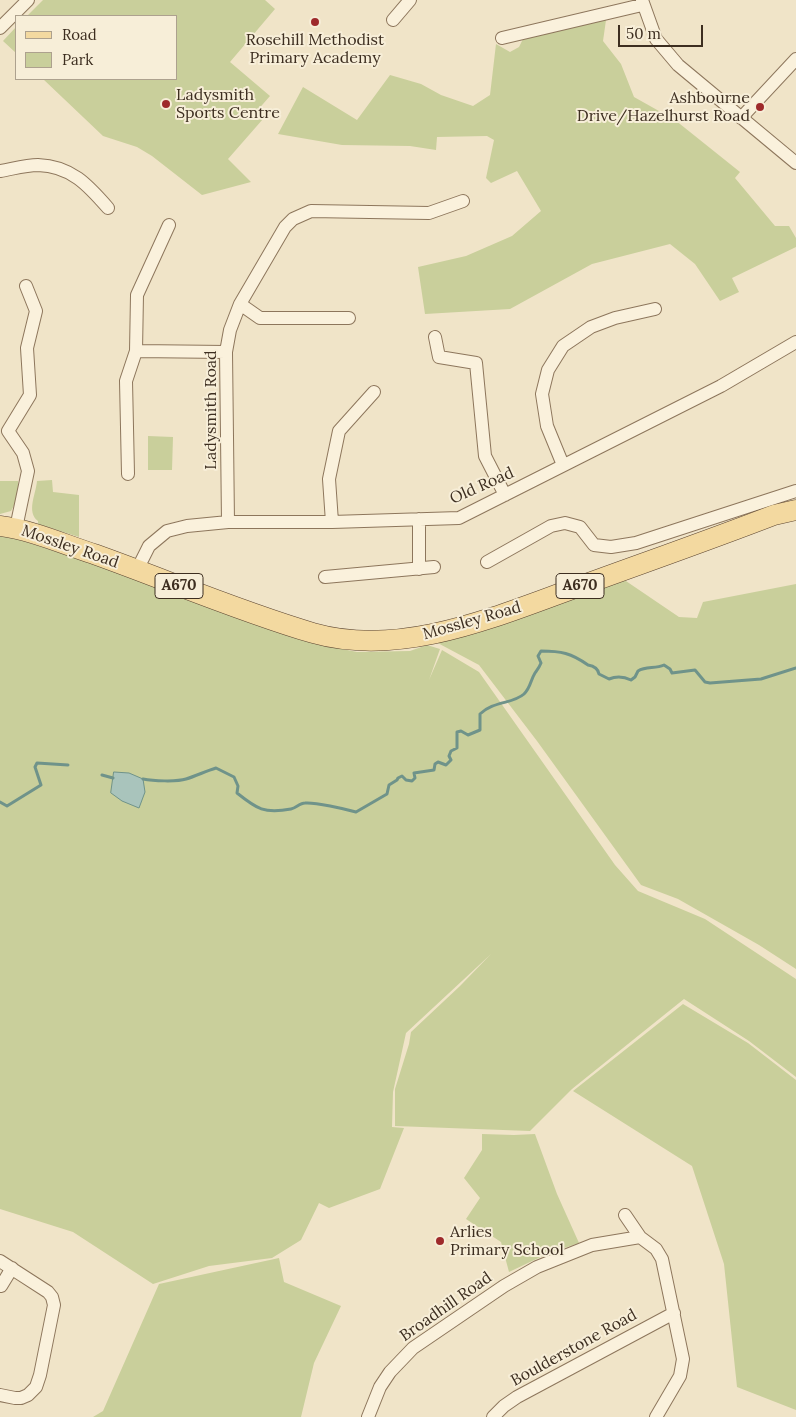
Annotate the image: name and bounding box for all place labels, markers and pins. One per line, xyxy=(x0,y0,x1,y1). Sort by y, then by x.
marker: Rosehill Methodist Primary Academy xyxy=(309,16,321,28)
place label: Rosehill Methodist Primary Academy xyxy=(246,30,384,68)
place label: Ladysmith Sports Centre xyxy=(176,85,280,123)
place label: Ashbourne Drive/Hazelhurst Road xyxy=(577,88,750,126)
marker: Ladysmith Sports Centre xyxy=(160,98,172,110)
marker: Ashbourne Drive/Hazelhurst Road xyxy=(754,101,766,113)
place label: Arlies Primary School xyxy=(450,1222,564,1260)
marker: Arlies Primary School xyxy=(434,1235,446,1247)

